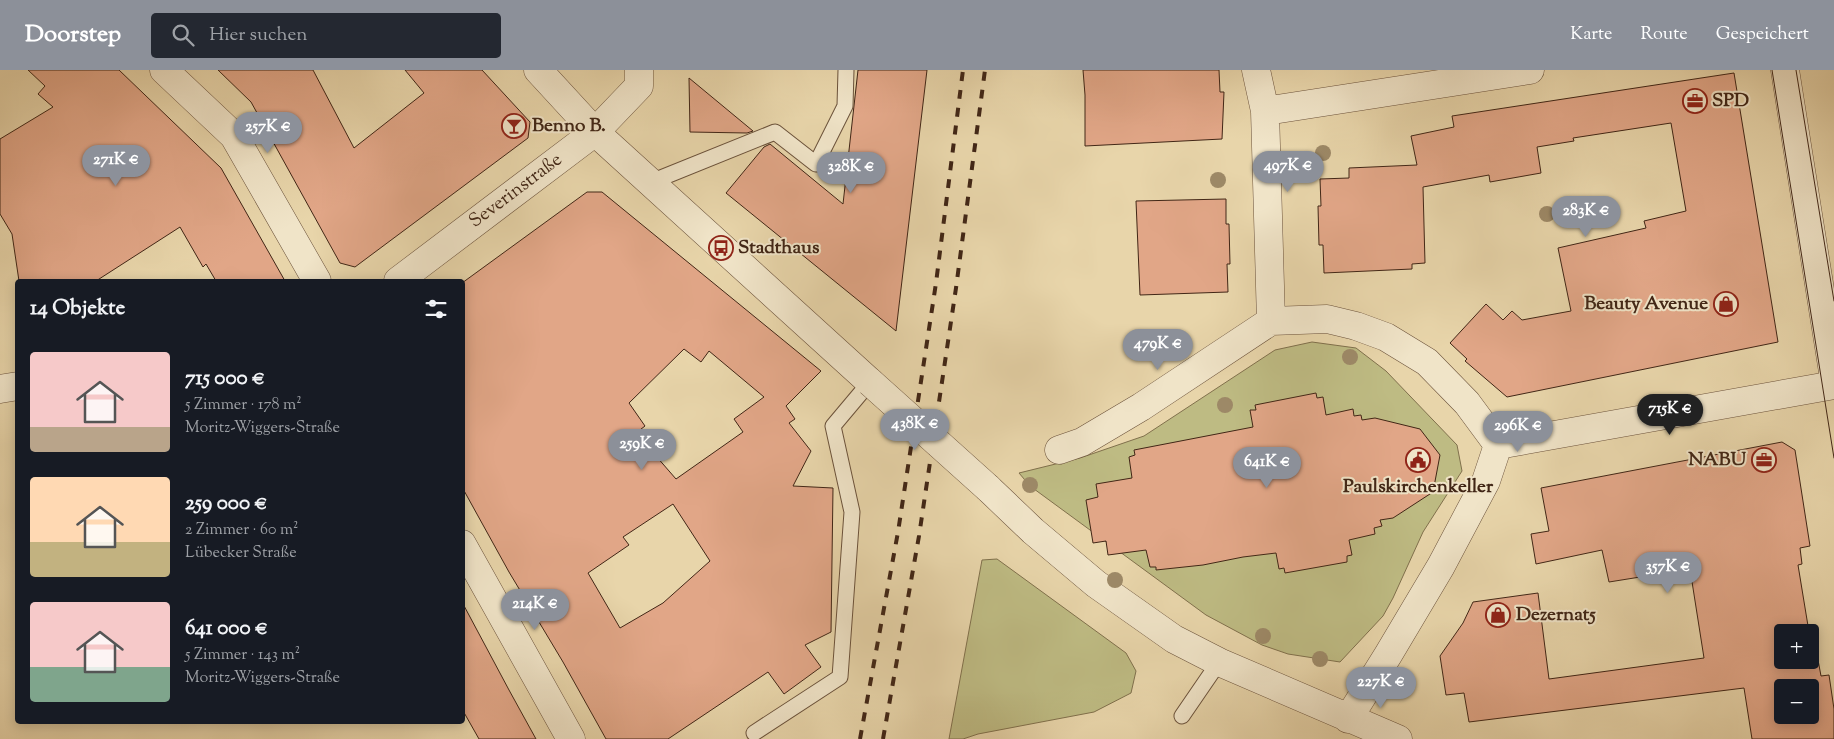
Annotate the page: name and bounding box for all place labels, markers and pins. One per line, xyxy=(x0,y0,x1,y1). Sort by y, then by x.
office icon: SPD xyxy=(1682,88,1708,114)
place label: SPD xyxy=(1712,88,1749,115)
pin: 257K € xyxy=(227,112,309,154)
bar icon: Benno B. xyxy=(501,113,527,139)
place label: Benno B. xyxy=(532,113,606,140)
pin: 271K € xyxy=(75,144,157,187)
pin: 497K € xyxy=(1247,150,1329,193)
pin: 328K € xyxy=(810,152,892,194)
pin: 283K € xyxy=(1545,196,1627,238)
bus stop icon: Stadthaus xyxy=(708,235,734,261)
place label: Stadthaus xyxy=(738,235,820,262)
place label: Beauty Avenue xyxy=(1584,291,1708,318)
shop icon: Beauty Avenue xyxy=(1713,291,1739,317)
pin: 479K € xyxy=(1117,328,1199,371)
pin: 715K € xyxy=(1629,394,1711,436)
pin: 438K € xyxy=(874,408,956,451)
pin: 296K € xyxy=(1477,410,1559,453)
pin: 259K € xyxy=(601,428,683,471)
pin: 641K € xyxy=(1226,446,1308,489)
public building icon: Paulskirchenkeller xyxy=(1405,447,1431,473)
place label: NABU xyxy=(1688,447,1747,474)
office icon: NABU xyxy=(1751,447,1777,473)
place label: Paulskirchenkeller xyxy=(1343,474,1494,501)
pin: 357K € xyxy=(1627,552,1709,594)
pin: 214K € xyxy=(494,588,576,631)
shop icon: Dezernat5 xyxy=(1485,602,1511,628)
place label: Dezernat5 xyxy=(1516,602,1596,629)
pin: 227K € xyxy=(1340,666,1422,709)

